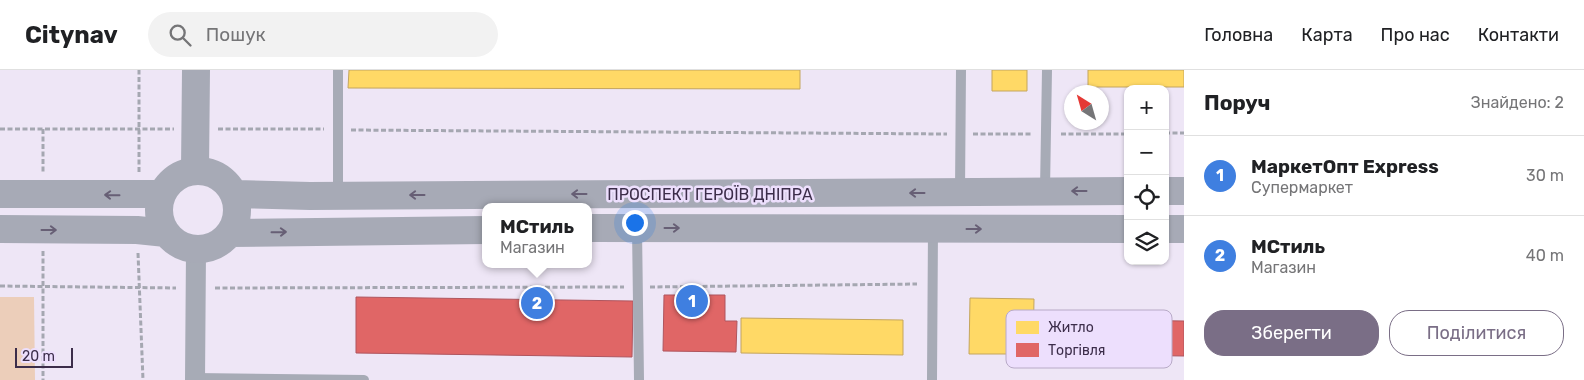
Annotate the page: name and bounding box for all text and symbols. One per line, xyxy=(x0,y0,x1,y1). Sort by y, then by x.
search box xyxy=(148,12,498,57)
text: Citynav xyxy=(25,21,118,49)
icon: search xyxy=(166,21,194,49)
text: Пошук xyxy=(206,23,266,46)
text: Головна xyxy=(1204,24,1273,46)
text: Карта xyxy=(1301,24,1353,46)
text: Про нас xyxy=(1381,24,1450,46)
text: Контакти xyxy=(1478,24,1559,46)
north arrow xyxy=(1064,85,1109,130)
map controls xyxy=(1124,85,1169,265)
button: + xyxy=(1124,85,1169,130)
text: Поруч xyxy=(1204,90,1270,115)
text: Знайдено: 2 xyxy=(1471,93,1564,112)
button: − xyxy=(1124,130,1169,175)
text: МаркетОпт Express xyxy=(1251,155,1439,178)
text: 1 xyxy=(1216,166,1224,185)
text: 30 m xyxy=(1526,166,1564,185)
button: locate xyxy=(1124,175,1169,220)
text: Супермаркет xyxy=(1251,178,1353,197)
street label: ПРОСПЕКТ ГЕРОЇВ ДНІПРА xyxy=(607,185,813,204)
one-way arrow xyxy=(1071,186,1088,196)
one-way arrow xyxy=(909,188,925,198)
one-way arrow xyxy=(105,190,121,200)
one-way arrow xyxy=(409,190,425,200)
one-way arrow xyxy=(571,190,587,199)
popup xyxy=(482,203,592,268)
your location xyxy=(622,210,648,236)
text: МСтиль xyxy=(500,215,574,238)
button: layers xyxy=(1124,220,1169,265)
one-way arrow xyxy=(664,223,680,233)
one-way arrow xyxy=(966,224,982,234)
one-way arrow xyxy=(40,225,56,235)
one-way arrow xyxy=(271,228,287,237)
text: МСтиль xyxy=(1251,235,1325,258)
text: Магазин xyxy=(500,238,565,257)
text: 2 xyxy=(1215,246,1225,265)
text: 40 m xyxy=(1526,246,1564,265)
text: Магазин xyxy=(1251,258,1316,277)
pin: 1 xyxy=(676,282,708,320)
pin: 2 xyxy=(521,284,553,322)
legend xyxy=(1006,310,1172,368)
button: Зберегти xyxy=(1204,310,1379,356)
button: Поділитися xyxy=(1389,310,1564,356)
text: Житло xyxy=(1048,319,1094,336)
text: Торгівля xyxy=(1048,342,1106,359)
scale bar xyxy=(15,345,72,368)
text: 20 m xyxy=(22,348,55,365)

